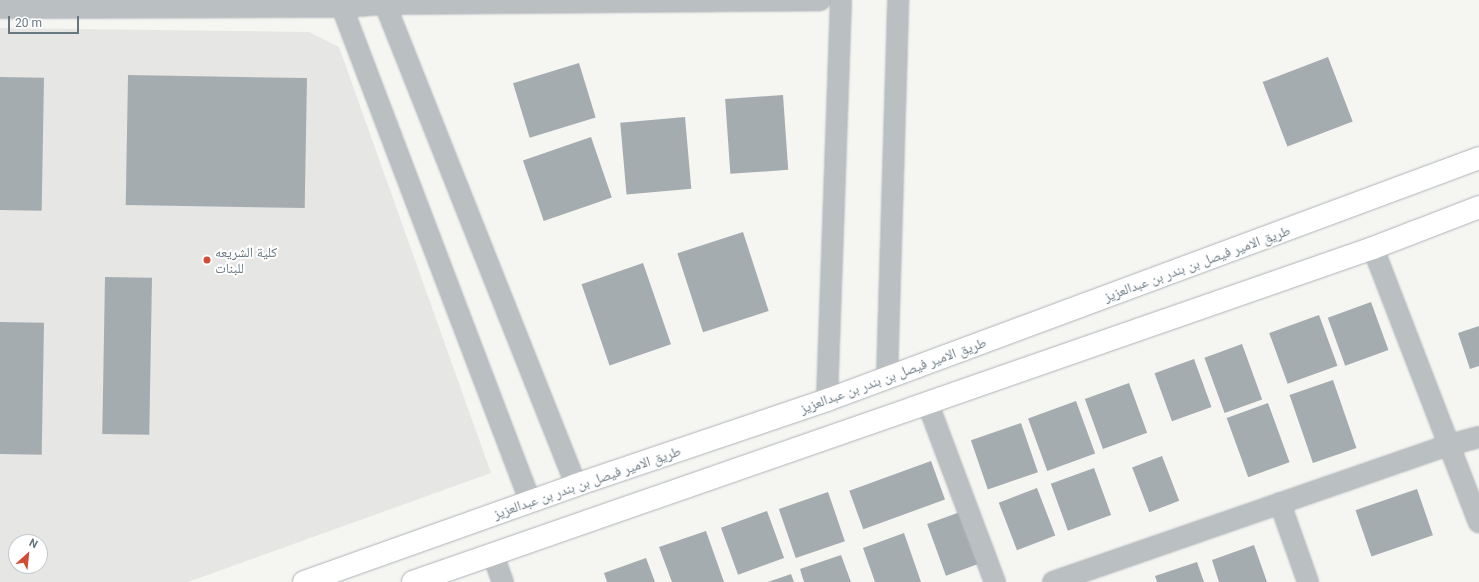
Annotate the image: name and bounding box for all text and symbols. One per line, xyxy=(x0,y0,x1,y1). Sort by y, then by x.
scale bar xyxy=(10,8,81,34)
text: 20 m xyxy=(15,16,42,30)
street label: طريق الامير فيصل بن بندر بن عبدالعزيز xyxy=(1101,221,1293,305)
place label: كلية الشريعه للبنات xyxy=(215,244,277,276)
marker: كلية الشريعه للبنات xyxy=(202,255,212,265)
street label: طريق الامير فيصل بن بندر بن عبدالعزيز xyxy=(797,333,989,417)
street label: طريق الامير فيصل بن بندر بن عبدالعزيز xyxy=(491,442,683,522)
north arrow xyxy=(8,534,48,574)
text: N xyxy=(27,536,40,551)

